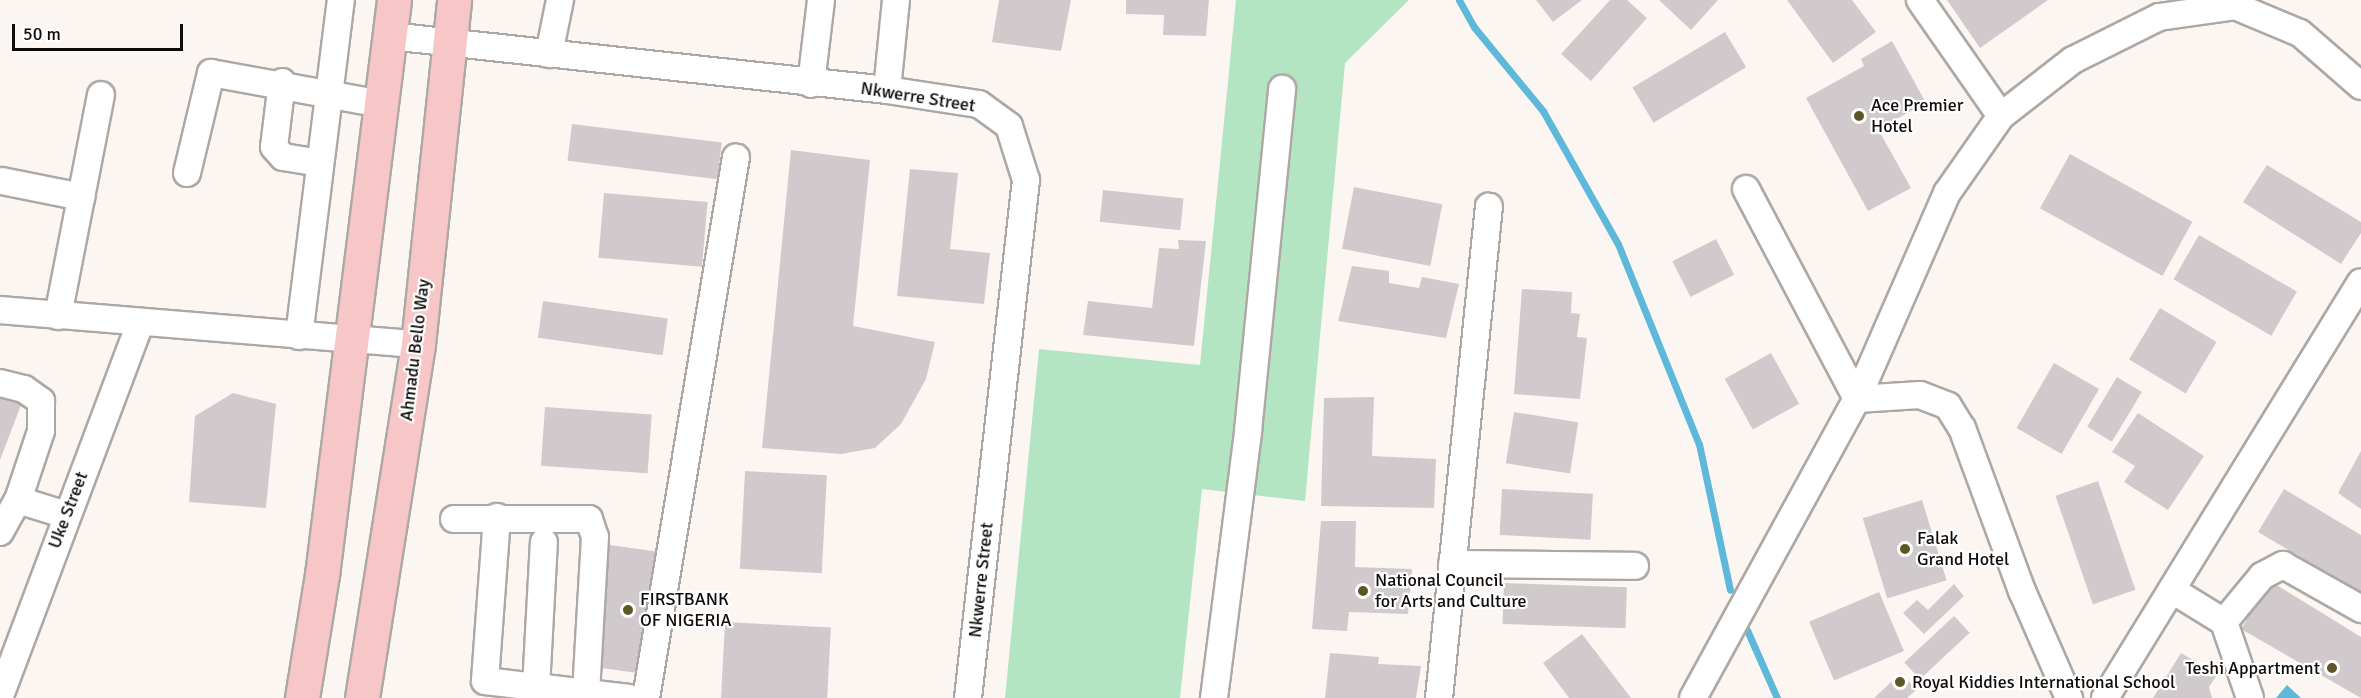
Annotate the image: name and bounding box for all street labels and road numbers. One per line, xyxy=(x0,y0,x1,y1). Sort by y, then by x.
street label: Nkwerre Street xyxy=(859,77,977,117)
street label: Ahmadu Bello Way xyxy=(396,278,434,422)
street label: Uke Street xyxy=(43,469,93,551)
street label: Nkwerre Street xyxy=(964,521,998,639)

